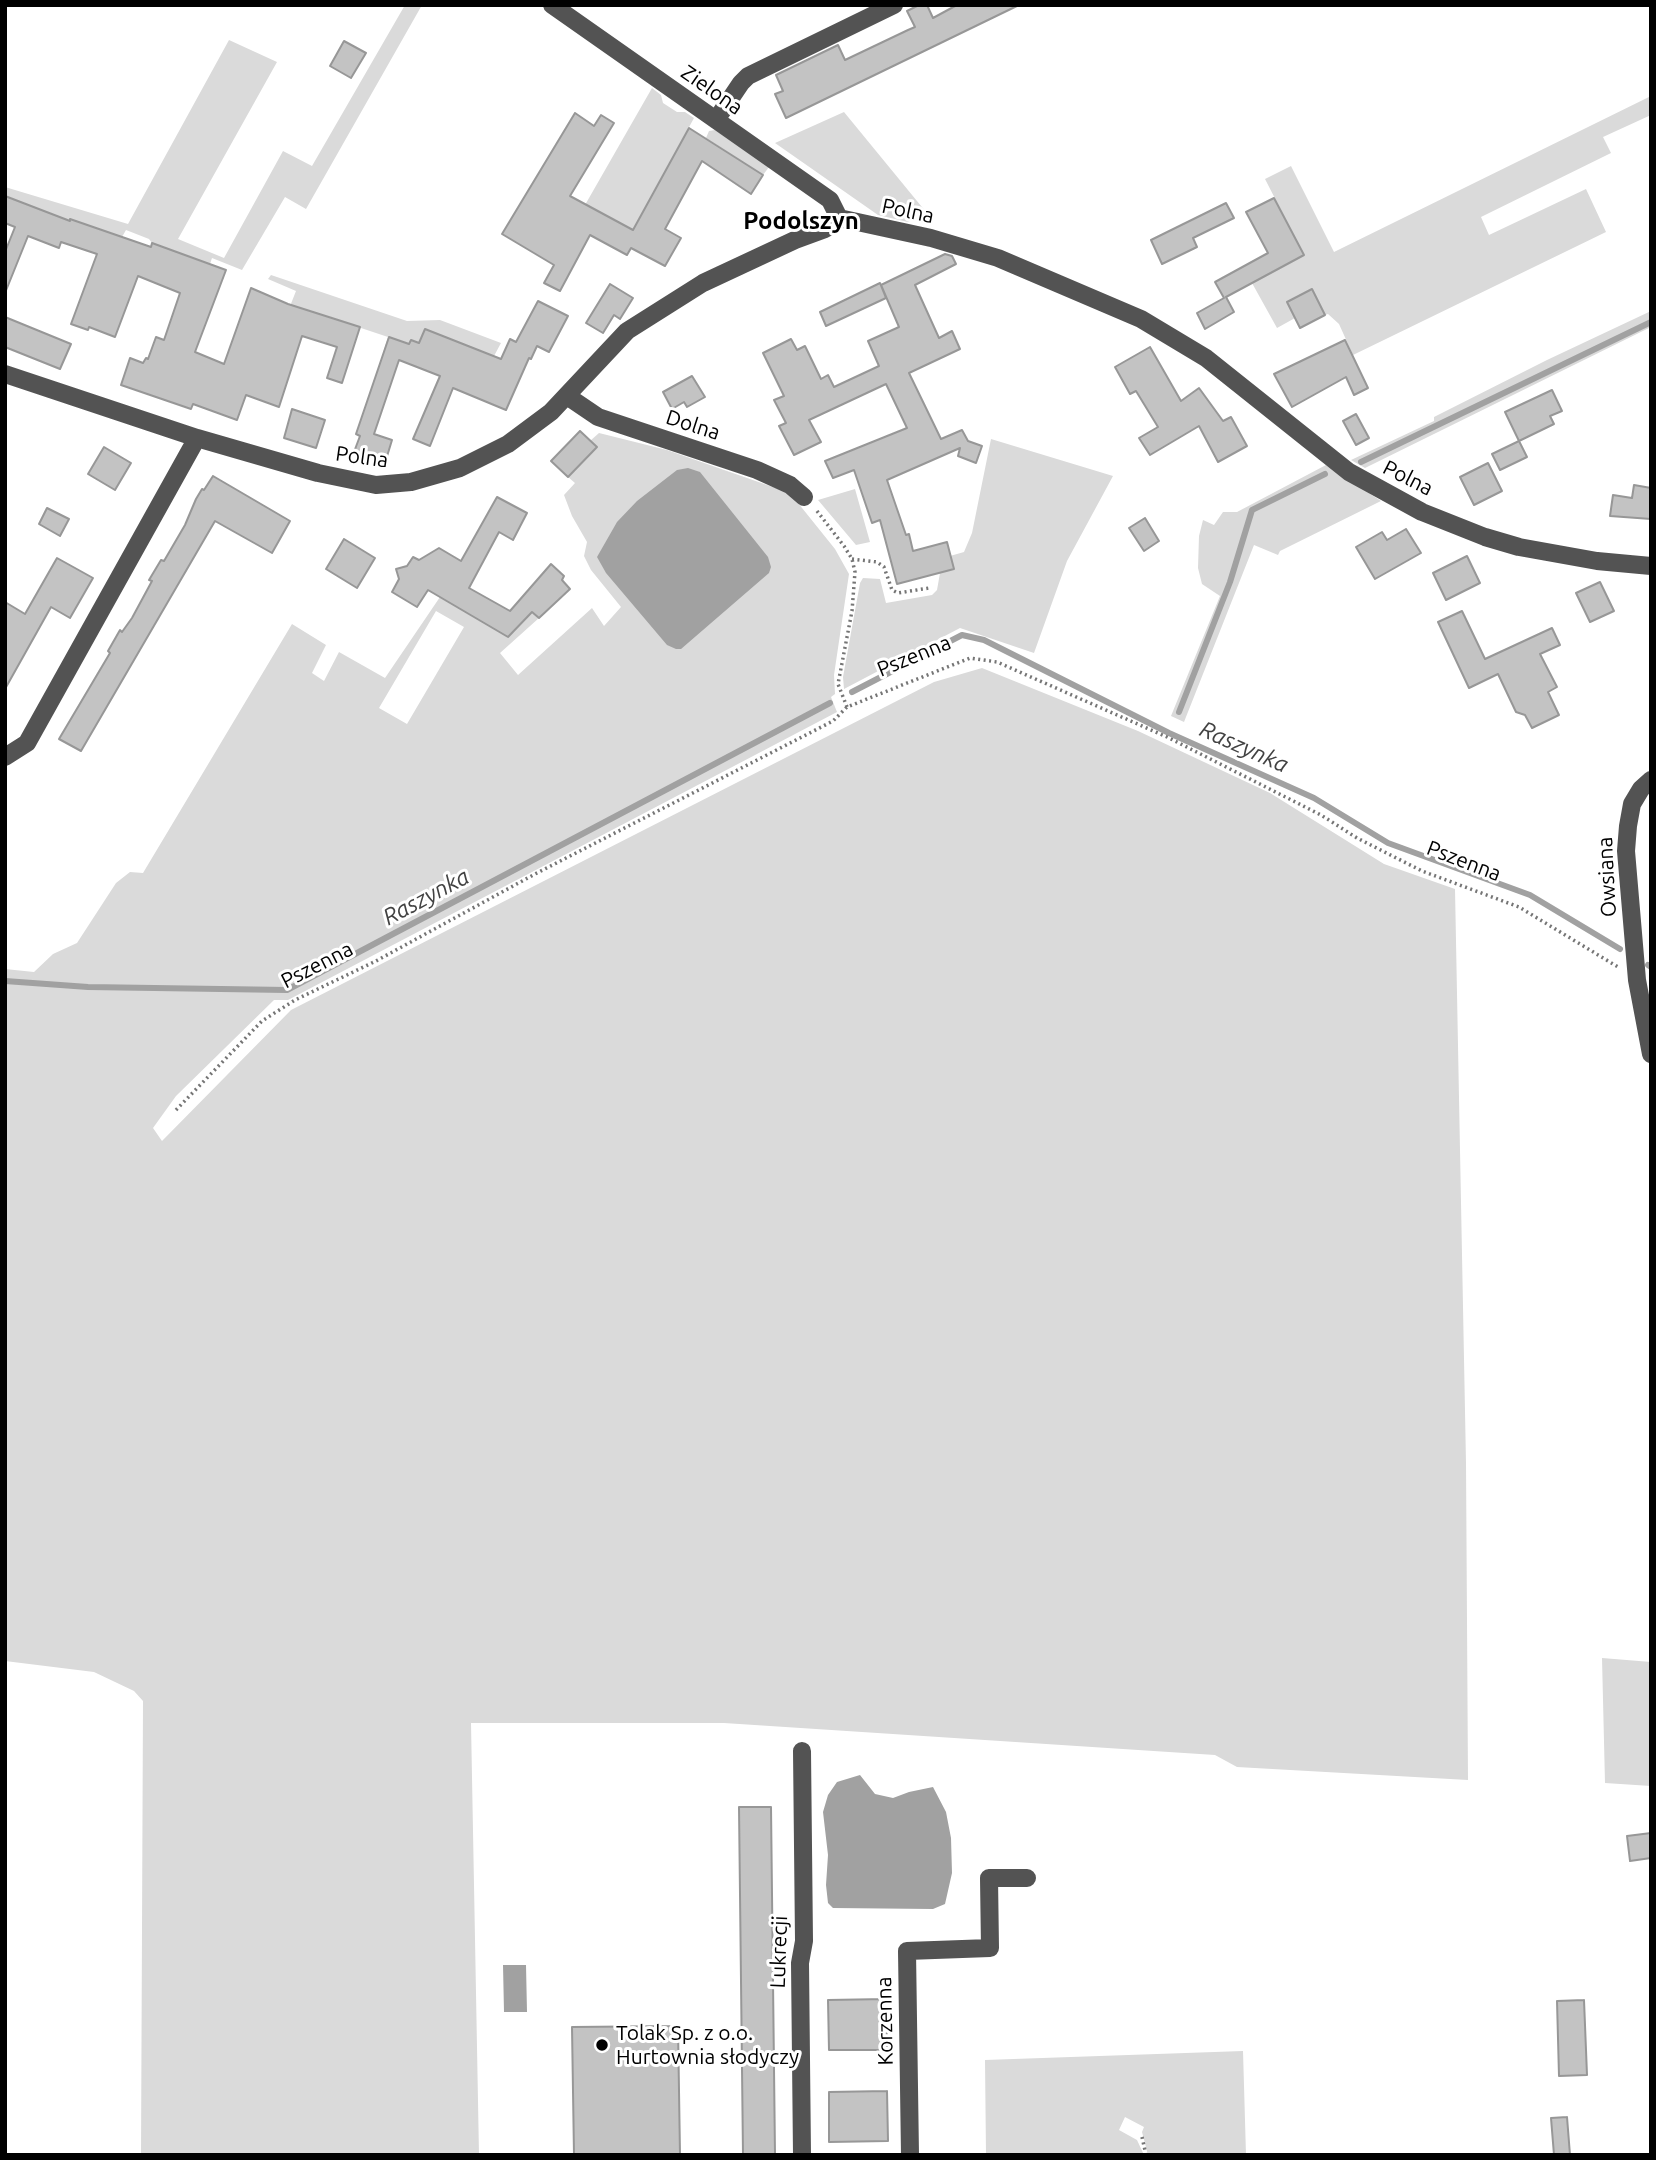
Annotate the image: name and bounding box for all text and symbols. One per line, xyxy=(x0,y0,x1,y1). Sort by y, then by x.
street label: Zielona xyxy=(676,60,748,120)
street label: Polna xyxy=(880,193,936,229)
district label: Podolszyn xyxy=(743,207,859,235)
street label: Dolna xyxy=(663,404,723,446)
street label: Polna xyxy=(334,441,390,473)
street label: Polna xyxy=(1379,455,1437,501)
street label: Pszenna xyxy=(873,630,955,682)
water label: Raszynka xyxy=(1196,715,1292,779)
street label: Pszenna xyxy=(1423,835,1505,887)
street label: Owsiana xyxy=(1592,836,1622,918)
water label: Raszynka xyxy=(378,863,474,931)
street label: Pszenna xyxy=(277,936,357,994)
street label: Lukrecji xyxy=(765,1915,793,1989)
street label: Korzenna xyxy=(872,1976,898,2066)
place label: Tolak Sp. z o.o. Hurtownia słodyczy xyxy=(616,2020,799,2070)
marker: Tolak Sp. z o.o. Hurtownia słodyczy xyxy=(594,2037,610,2053)

